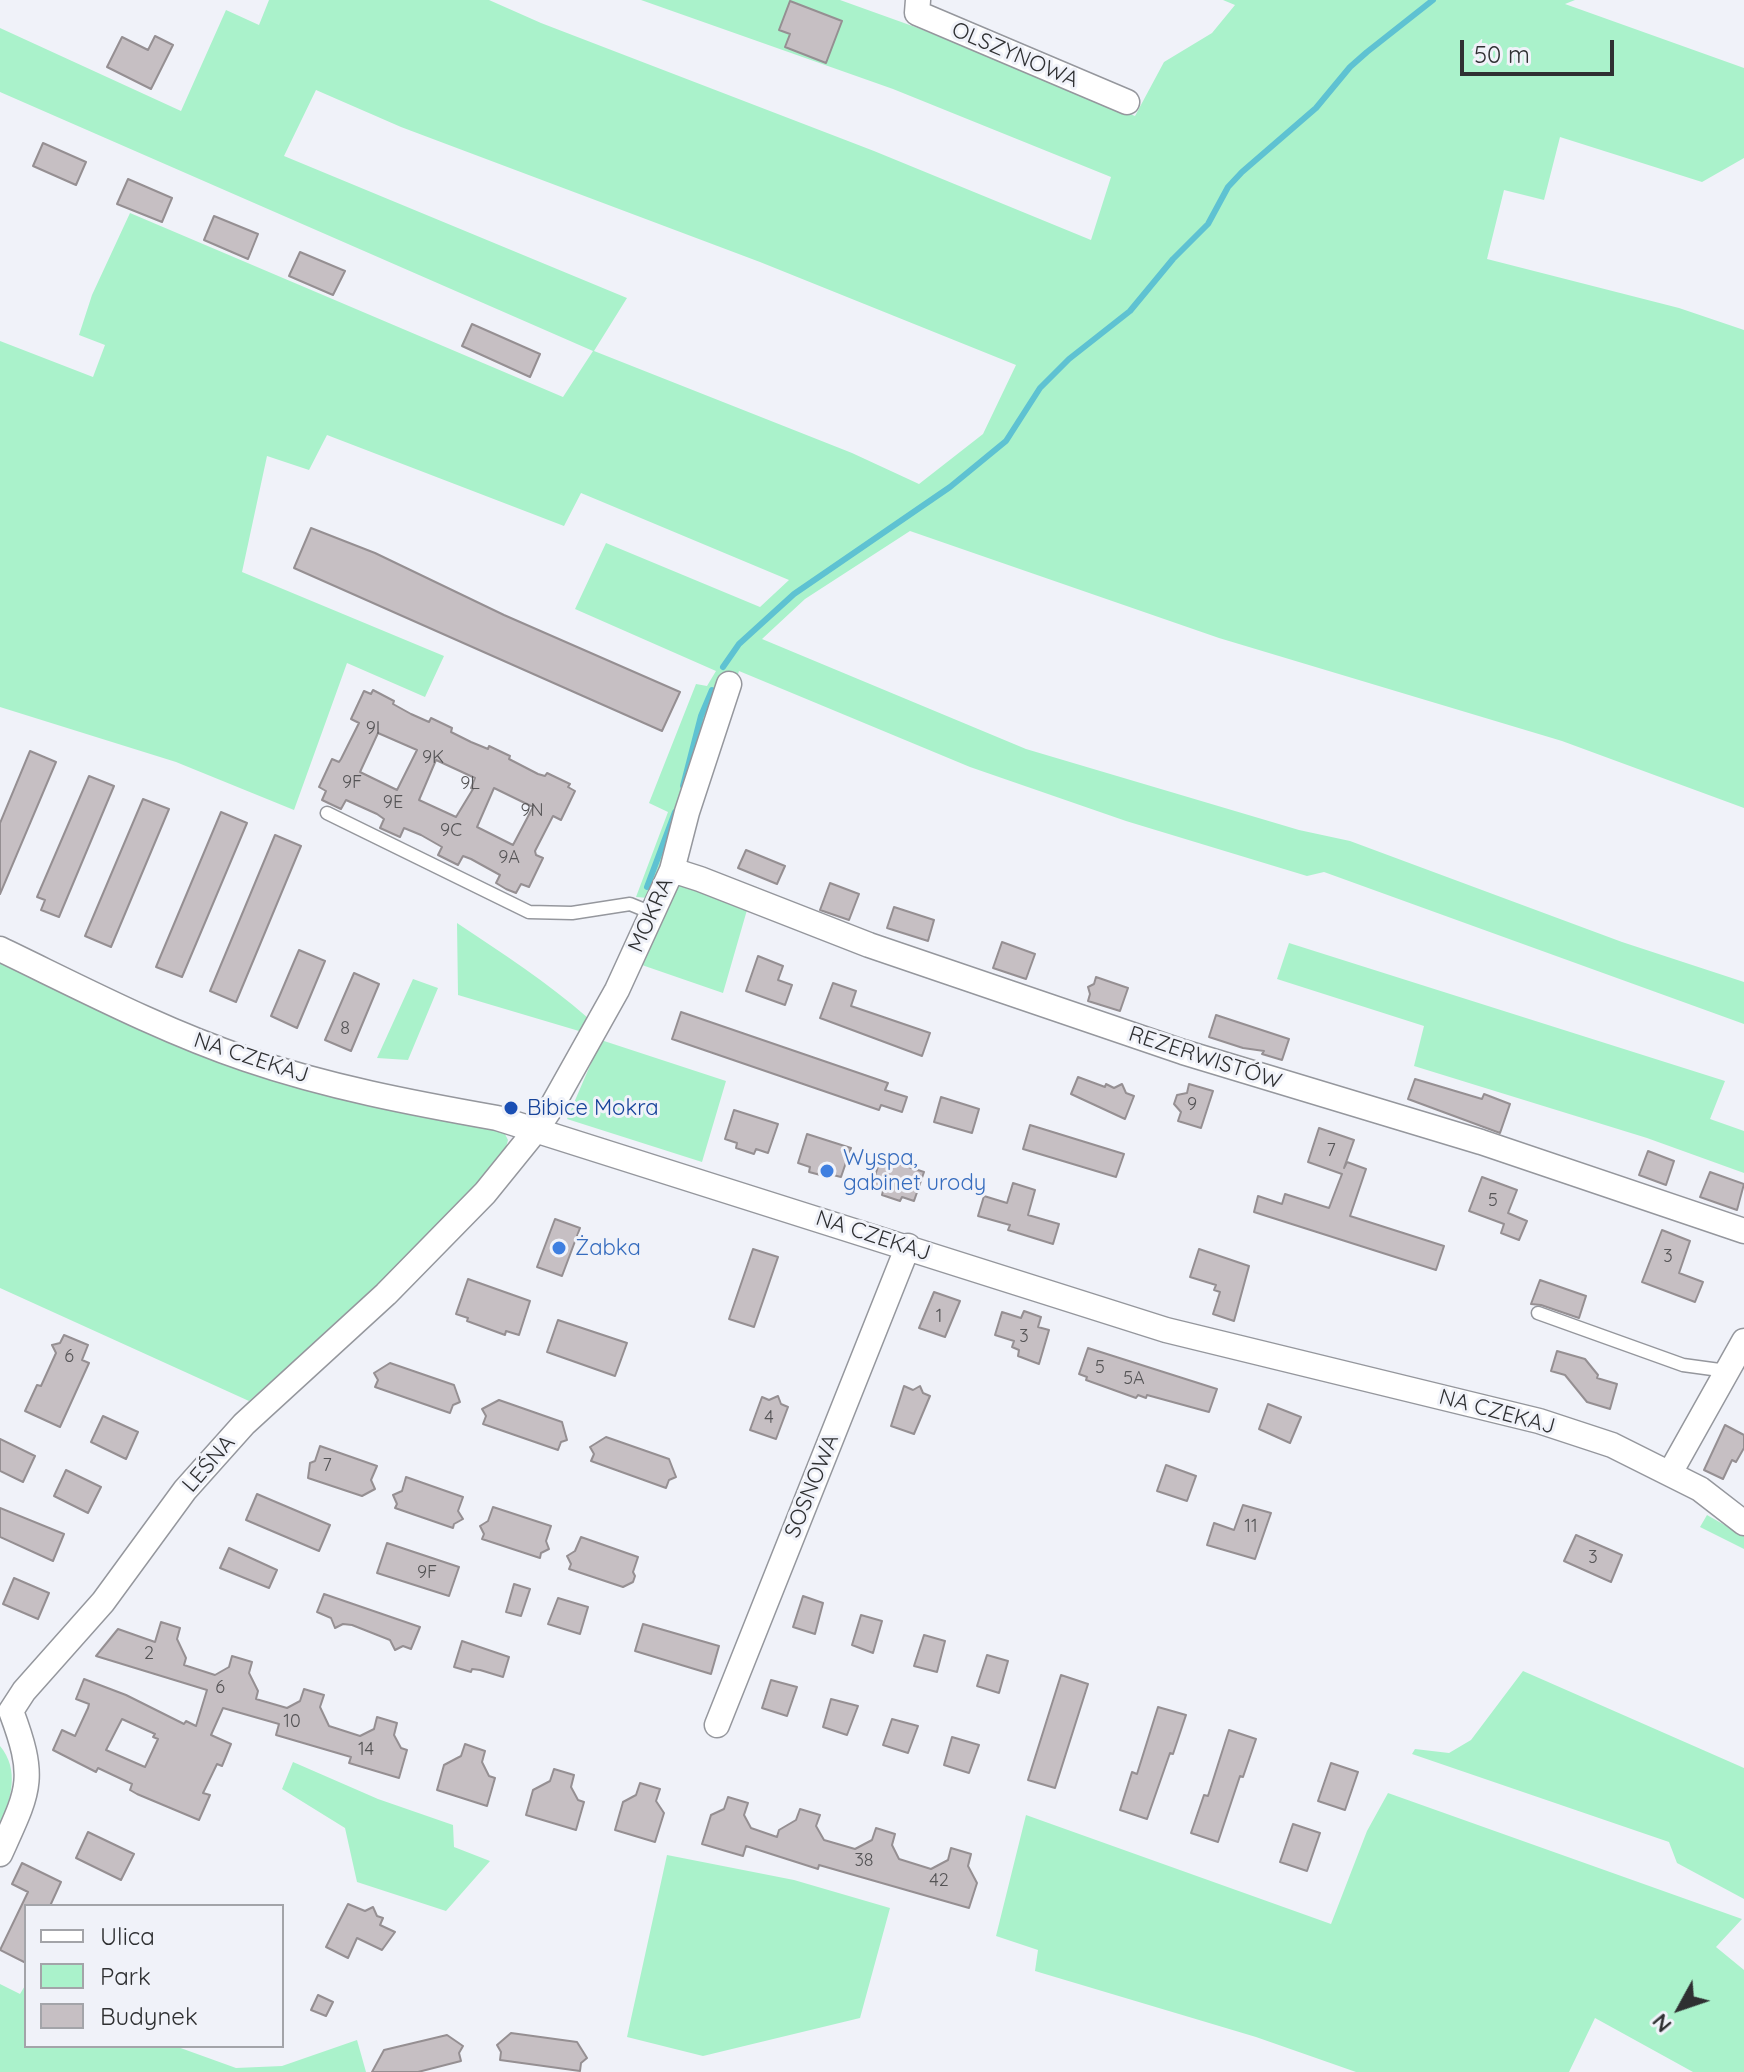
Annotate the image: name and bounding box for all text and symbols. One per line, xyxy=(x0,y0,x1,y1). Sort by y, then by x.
street label: OLSZYNOWA xyxy=(948,16,1082,94)
scale bar xyxy=(1464,24,1618,74)
text: 50 m xyxy=(1474,39,1530,69)
house number: 9I xyxy=(366,718,380,740)
house number: 9K xyxy=(422,747,444,769)
house number: 9F xyxy=(342,772,362,794)
house number: 9L xyxy=(460,773,480,795)
house number: 9E xyxy=(383,792,403,814)
house number: 9N xyxy=(520,800,544,822)
house number: 9C xyxy=(440,820,462,842)
house number: 9A xyxy=(498,847,520,869)
street label: MOKRA xyxy=(623,874,679,956)
house number: 8 xyxy=(340,1018,350,1040)
street label: REZERWISTÓW xyxy=(1125,1021,1285,1095)
street label: NA CZEKAJ xyxy=(190,1027,312,1089)
house number: 9 xyxy=(1187,1094,1197,1116)
place label: Bibice Mokra xyxy=(527,1095,659,1121)
marker: Bibice Mokra xyxy=(502,1099,520,1117)
house number: 7 xyxy=(1326,1140,1336,1162)
place label: Wyspa, gabinet urody xyxy=(843,1145,986,1196)
marker: Wyspa, gabinet urody xyxy=(818,1162,836,1180)
house number: 5 xyxy=(1488,1190,1498,1212)
street label: NA CZEKAJ xyxy=(812,1205,934,1267)
place label: Żabka xyxy=(575,1235,641,1261)
marker: Żabka xyxy=(550,1239,568,1257)
house number: 3 xyxy=(1663,1246,1673,1268)
house number: 1 xyxy=(936,1306,942,1328)
house number: 3 xyxy=(1019,1326,1029,1348)
house number: 6 xyxy=(64,1346,74,1368)
house number: 5 xyxy=(1095,1357,1105,1379)
house number: 5A xyxy=(1123,1368,1145,1390)
street label: NA CZEKAJ xyxy=(1436,1384,1558,1440)
house number: 4 xyxy=(764,1407,774,1429)
street label: LEŚNA xyxy=(177,1430,241,1498)
street label: SOSNOWA xyxy=(779,1430,845,1542)
house number: 7 xyxy=(322,1455,332,1477)
house number: 11 xyxy=(1244,1516,1258,1538)
house number: 3 xyxy=(1588,1547,1598,1569)
house number: 9F xyxy=(417,1562,437,1584)
house number: 2 xyxy=(144,1643,154,1665)
house number: 6 xyxy=(215,1677,225,1699)
house number: 10 xyxy=(283,1711,301,1733)
house number: 14 xyxy=(358,1739,374,1761)
house number: 38 xyxy=(854,1850,874,1872)
house number: 42 xyxy=(929,1870,949,1892)
legend xyxy=(24,1904,284,2048)
text: Ulica xyxy=(100,1921,155,1951)
text: Park xyxy=(100,1961,151,1991)
north arrow xyxy=(1640,1968,1720,2048)
text: Budynek xyxy=(100,2001,198,2031)
text: N xyxy=(1646,2008,1678,2039)

